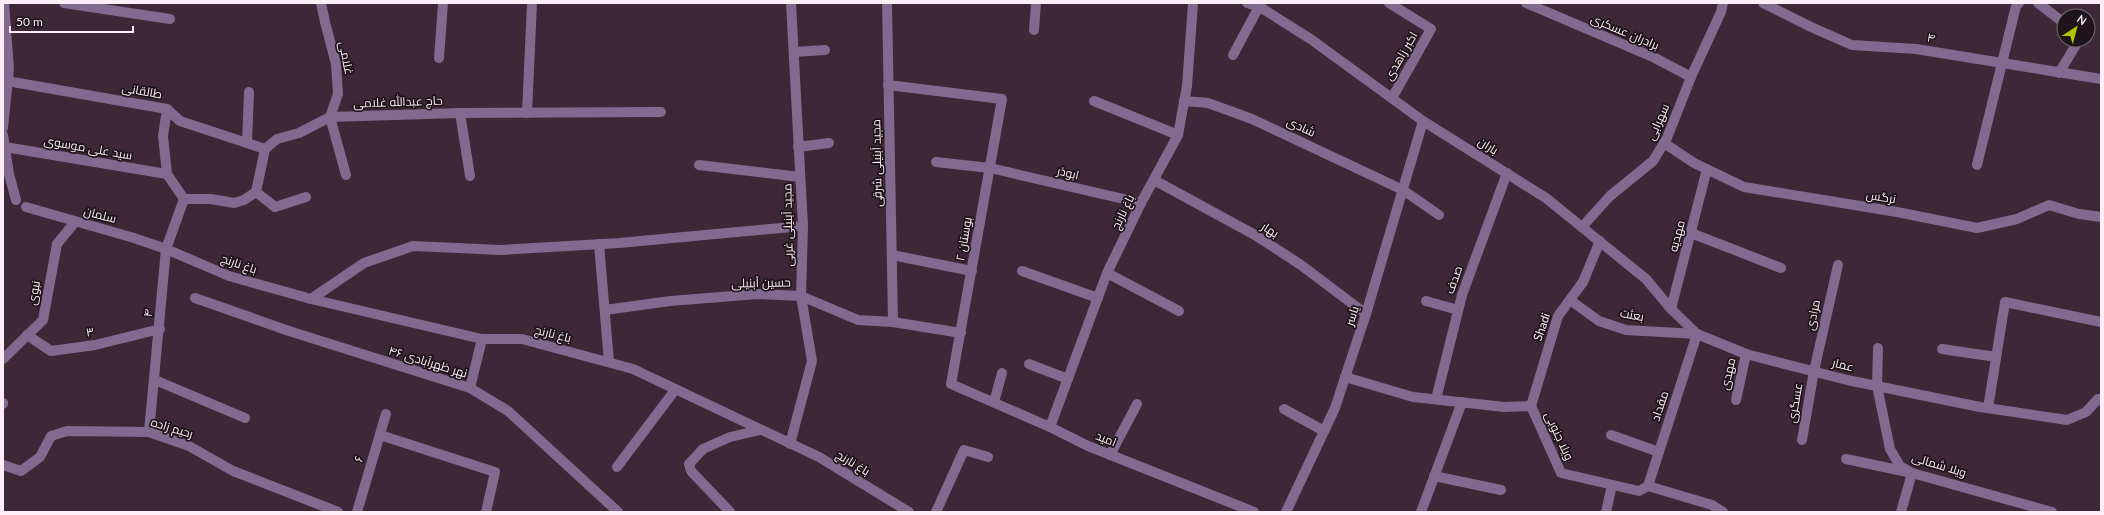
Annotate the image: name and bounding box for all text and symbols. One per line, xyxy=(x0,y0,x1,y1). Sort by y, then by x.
scale bar xyxy=(10,8,133,34)
north arrow xyxy=(2056,8,2096,48)
street label: برادران عسکری xyxy=(1589,10,1662,53)
text: N xyxy=(2075,12,2089,27)
text: 50 m xyxy=(16,14,43,29)
street label: اکبر زاهدی xyxy=(1381,29,1421,83)
street label: ۴ xyxy=(1926,29,1936,46)
street label: غلامی xyxy=(336,40,357,76)
street label: طالقانی xyxy=(121,80,164,101)
street label: حاج عبدالله غلامی xyxy=(353,92,443,112)
street label: سهرابی xyxy=(1643,101,1672,142)
street label: شادی xyxy=(1284,113,1318,140)
street label: مجید آبنیلی شرقی xyxy=(868,119,885,207)
street label: سید علی موسوی xyxy=(43,132,134,163)
street label: باران xyxy=(1475,134,1501,158)
street label: ابوذر xyxy=(1055,162,1081,182)
street label: مجید آبنیلی غربی xyxy=(779,183,796,267)
street label: نرگس xyxy=(1865,187,1897,206)
street label: باغ نارنج xyxy=(1108,192,1138,232)
street label: سلمان xyxy=(82,203,118,226)
street label: بوستان ۲ xyxy=(952,216,975,262)
street label: بهار xyxy=(1258,218,1282,241)
street label: مهدیه xyxy=(1665,218,1688,253)
street label: باغ نارنج xyxy=(219,250,259,278)
street label: صدف xyxy=(1442,264,1465,296)
street label: حسین آبنیلی xyxy=(731,274,791,291)
street label: نبوی xyxy=(24,280,43,306)
street label: مرادی xyxy=(1802,298,1823,332)
street label: یاسر xyxy=(1341,303,1362,329)
street label: بعثت xyxy=(1619,305,1645,324)
street label: ۴ xyxy=(140,308,155,318)
street label: Shadi xyxy=(1530,311,1553,343)
street label: باغ نارنج xyxy=(533,322,573,346)
street label: ۳ xyxy=(85,323,95,340)
street label: نهر ظهرآبادی ۴۶ xyxy=(387,342,469,381)
street label: عمار xyxy=(1830,354,1856,374)
street label: مهدی xyxy=(1717,356,1739,392)
street label: عسگری xyxy=(1784,382,1805,424)
street label: مقداد xyxy=(1648,389,1671,423)
street label: ویلا جنوبی xyxy=(1542,409,1577,462)
street label: رحیم زاده xyxy=(149,414,195,442)
street label: امید xyxy=(1094,428,1119,449)
street label: باغ نارنج xyxy=(833,447,873,479)
street label: ویلا شمالی xyxy=(1910,449,1968,480)
street label: ۶ xyxy=(351,454,367,464)

